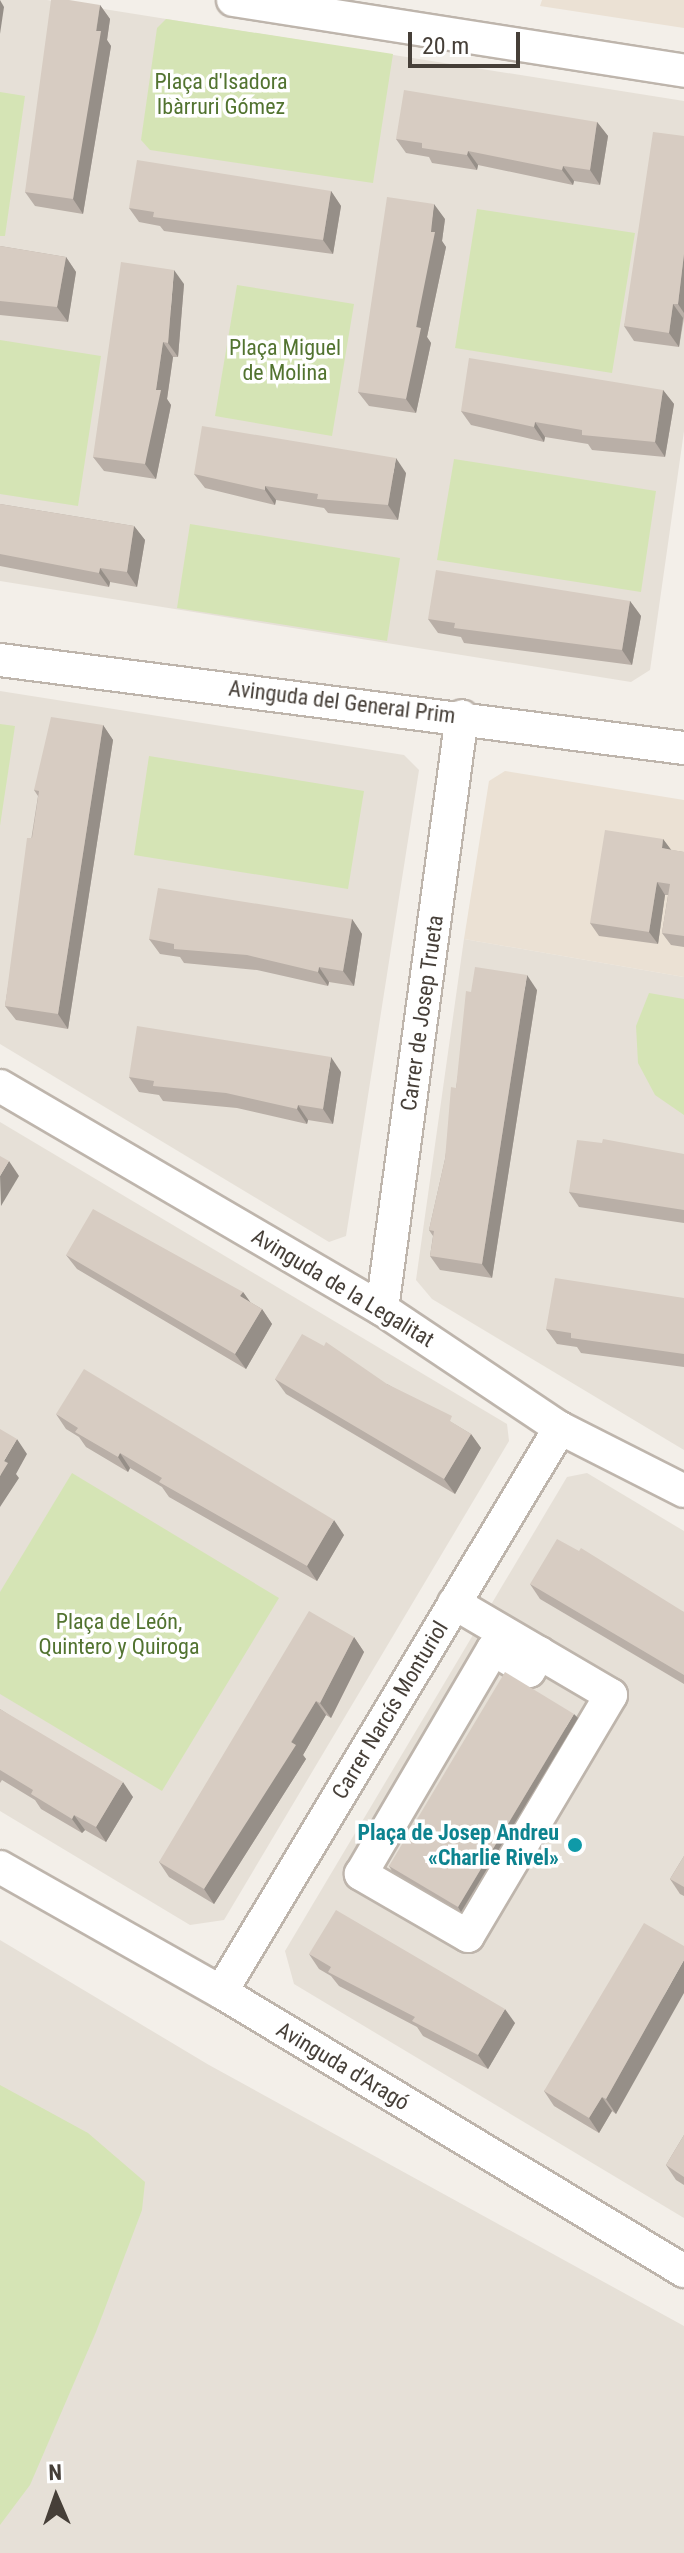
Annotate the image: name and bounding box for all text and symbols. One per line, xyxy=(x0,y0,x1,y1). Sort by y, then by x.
scale bar xyxy=(412,16,524,66)
text: 20 m xyxy=(422,32,469,60)
park label: Plaça d'Isadora Ibàrruri Gómez xyxy=(154,68,288,120)
park label: Plaça Miguel de Molina xyxy=(229,334,341,386)
street label: Avinguda del General Prim xyxy=(227,675,457,729)
street label: Carrer de Josep Trueta xyxy=(395,913,449,1113)
street label: Avinguda de la Legalitat xyxy=(247,1223,439,1353)
park label: Plaça de León, Quintero y Quiroga xyxy=(38,1608,200,1660)
street label: Carrer Narcís Monturiol xyxy=(326,1616,454,1804)
place label: Plaça de Josep Andreu «Charlie Rivel» xyxy=(358,1819,559,1870)
marker: Plaça de Josep Andreu «Charlie Rivel» xyxy=(566,1836,584,1854)
street label: Avinguda d'Aragó xyxy=(272,2016,414,2116)
north arrow xyxy=(16,2457,96,2537)
text: N xyxy=(48,2460,62,2485)

